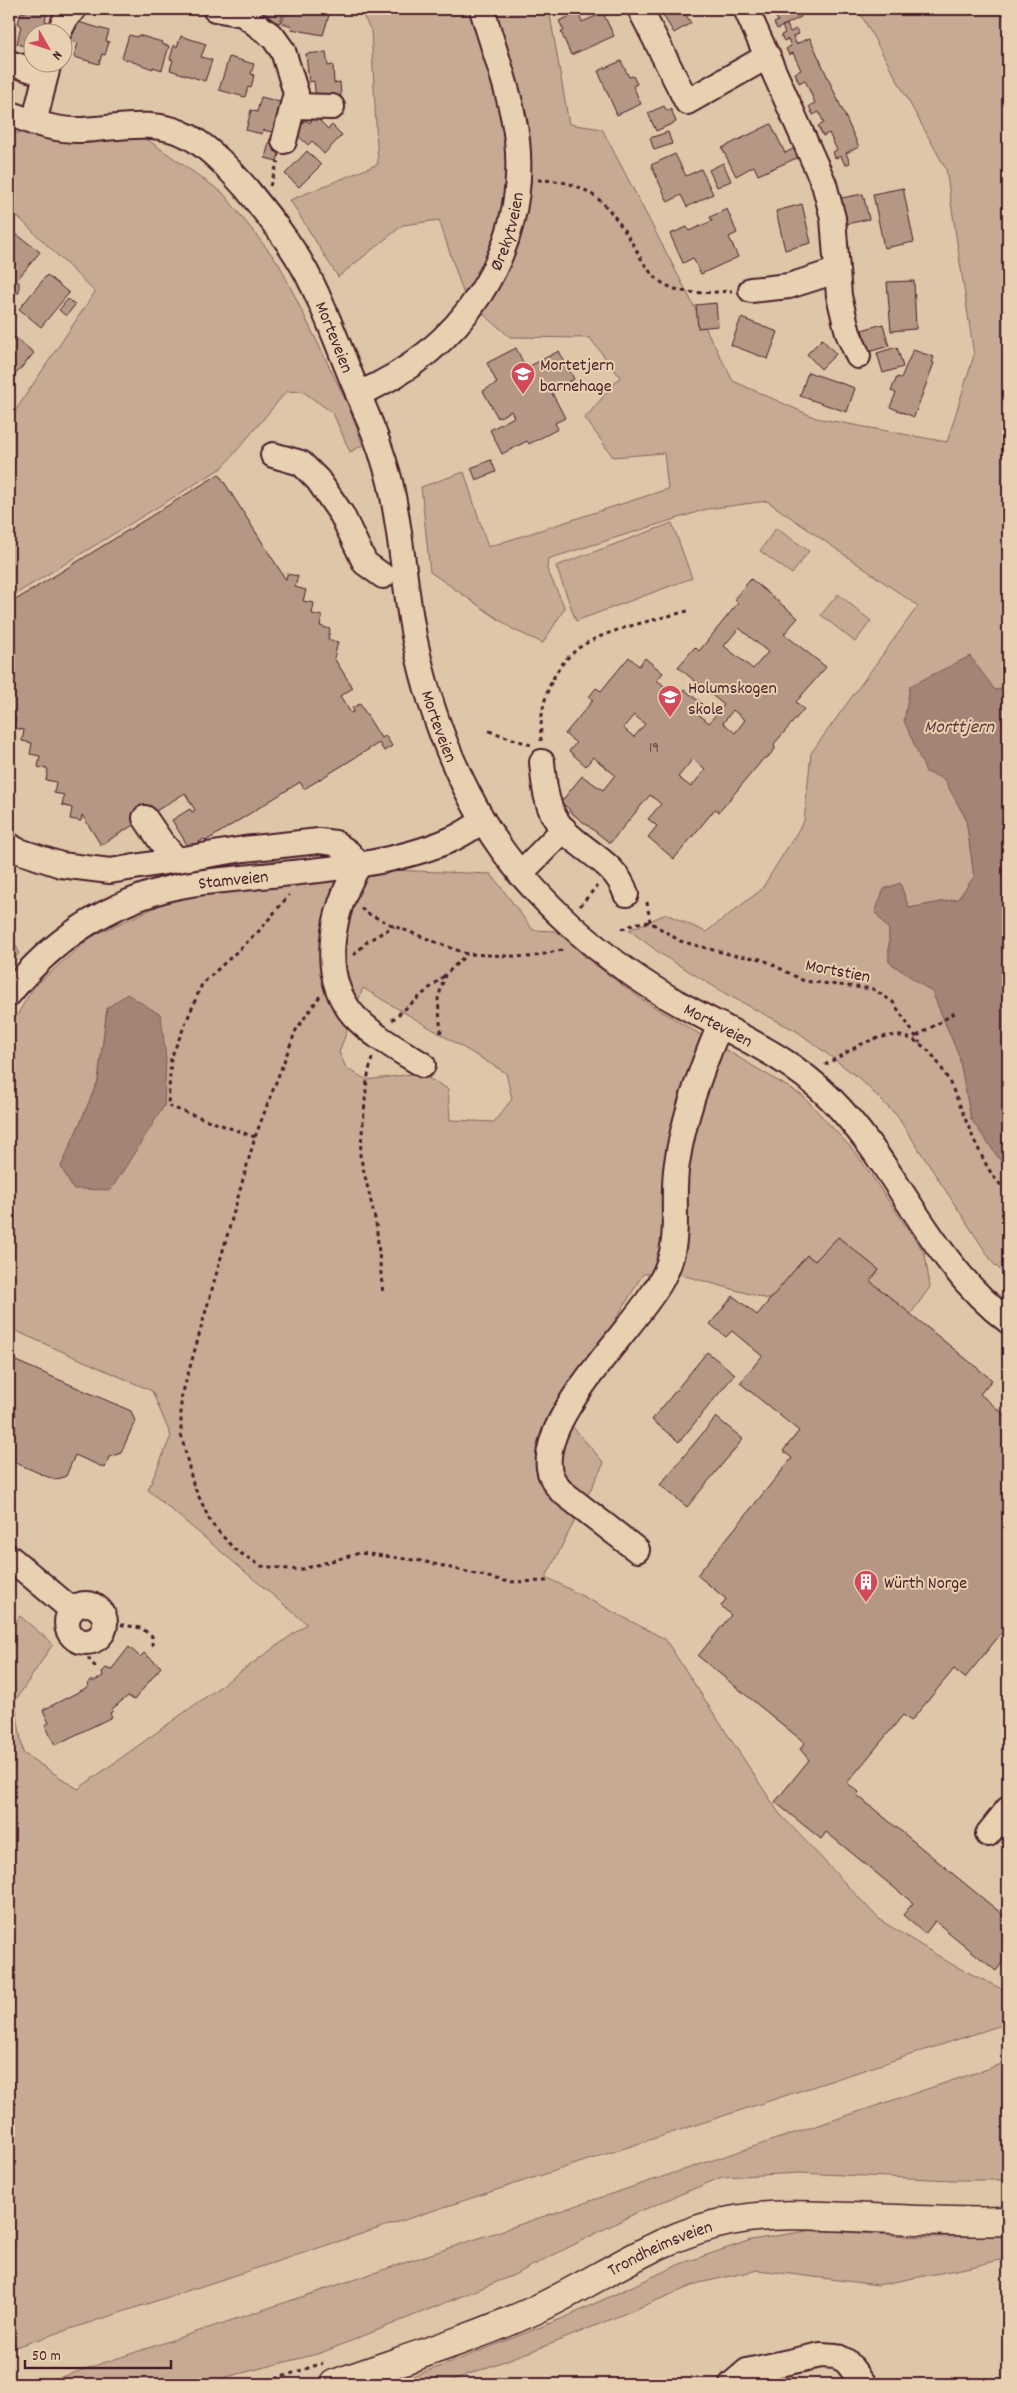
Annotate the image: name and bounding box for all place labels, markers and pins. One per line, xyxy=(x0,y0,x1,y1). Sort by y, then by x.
place label: Mortetjern barnehage xyxy=(540,354,614,400)
school or university icon: Mortetjern barnehage xyxy=(510,361,536,395)
place label: Holumskogen skole xyxy=(688,677,777,723)
school or university icon: Holumskogen skole xyxy=(657,684,683,718)
building icon: Würth Norge xyxy=(853,1569,879,1603)
place label: Würth Norge xyxy=(884,1572,967,1597)

